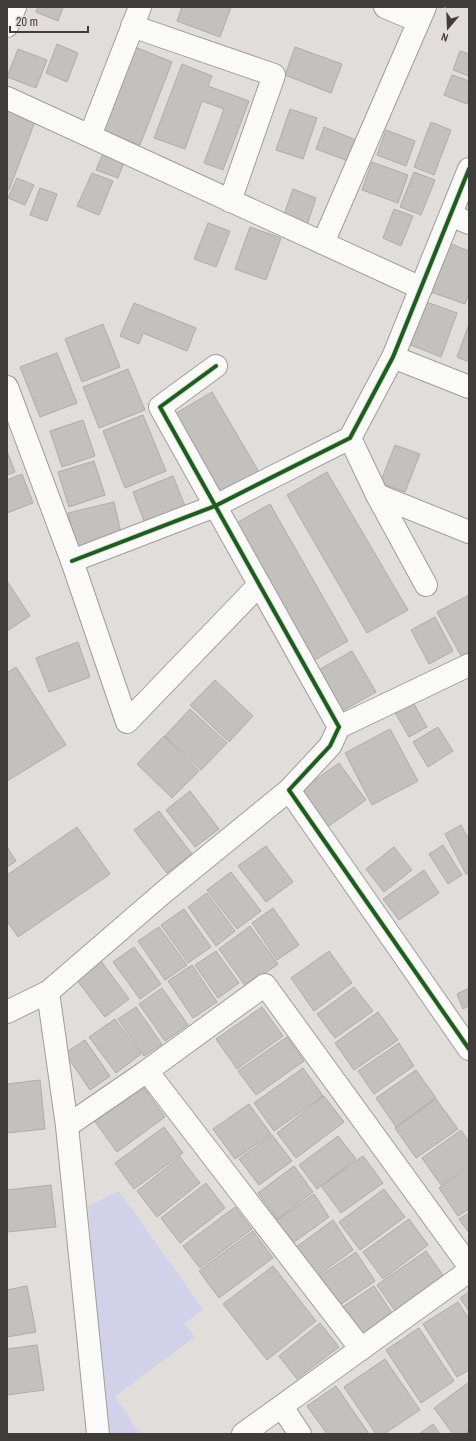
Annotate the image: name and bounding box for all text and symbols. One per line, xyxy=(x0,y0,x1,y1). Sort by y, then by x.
scale bar xyxy=(10,8,88,34)
north arrow xyxy=(428,8,468,48)
text: 20 m xyxy=(16,14,38,30)
text: N xyxy=(439,30,450,45)

